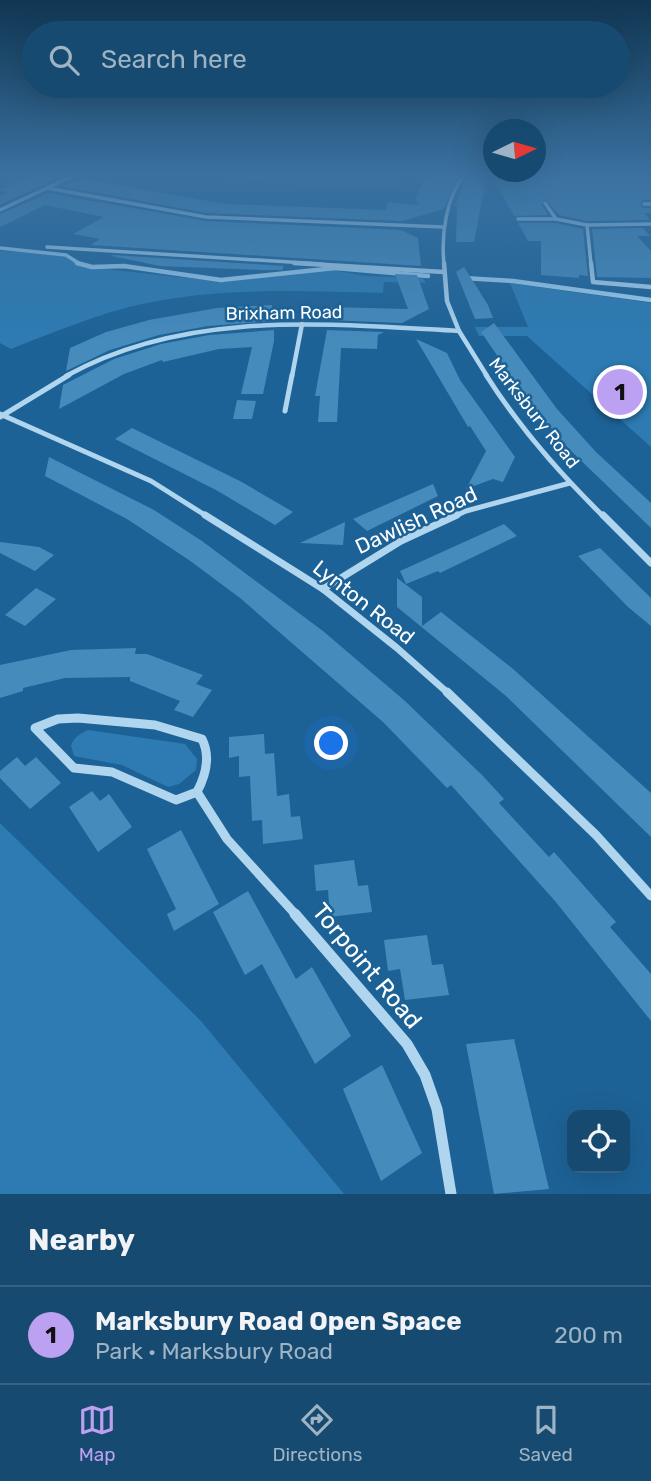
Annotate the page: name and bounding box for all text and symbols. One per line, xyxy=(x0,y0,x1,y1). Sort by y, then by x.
search box xyxy=(21,21,630,98)
icon: search xyxy=(45,41,83,79)
text: Search here xyxy=(101,44,247,75)
north arrow xyxy=(483,119,546,182)
street label: Brixham Road xyxy=(225,301,343,325)
street label: Marksbury Road xyxy=(484,353,584,473)
pin: 1 xyxy=(597,366,643,418)
street label: Dawlish Road xyxy=(351,481,481,559)
street label: Lynton Road xyxy=(308,555,420,649)
your location xyxy=(314,726,348,760)
street label: Torpoint Road xyxy=(306,898,428,1034)
map controls xyxy=(567,1110,630,1173)
button: locate xyxy=(567,1110,630,1173)
text: Nearby xyxy=(28,1222,135,1258)
text: Marksbury Road Open Space xyxy=(95,1306,462,1337)
text: 1 xyxy=(45,1321,57,1349)
text: 200 m xyxy=(554,1321,623,1349)
text: Park · Marksbury Road xyxy=(95,1337,333,1365)
tab: Map xyxy=(78,1401,116,1466)
tab: Directions xyxy=(272,1401,362,1466)
tab: Saved xyxy=(519,1401,573,1466)

